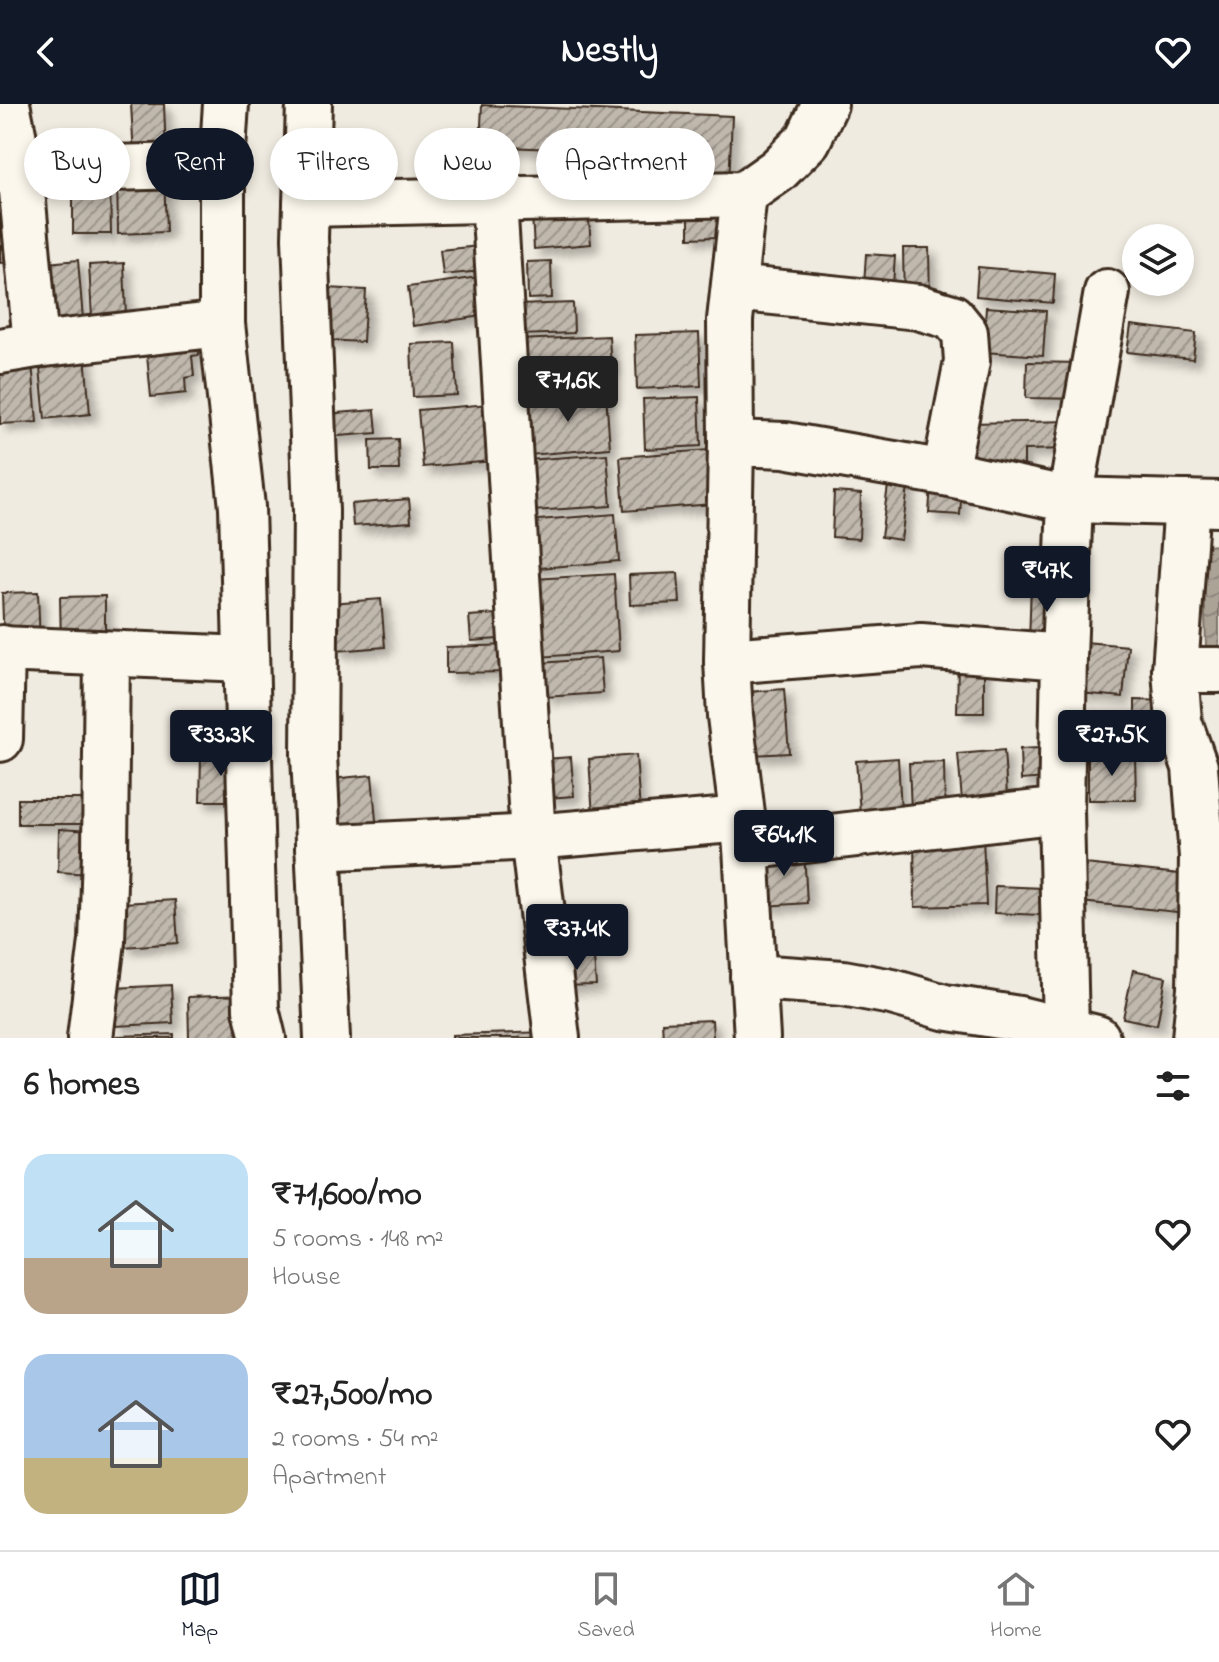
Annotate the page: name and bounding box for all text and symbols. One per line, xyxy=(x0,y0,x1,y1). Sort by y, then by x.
text: Nestly xyxy=(561,26,658,79)
icon: back xyxy=(24,30,68,74)
icon: heart xyxy=(1151,30,1195,74)
chip: Buy xyxy=(24,128,130,200)
chip: Rent xyxy=(146,128,254,200)
chip: Filters xyxy=(270,128,398,200)
chip: New xyxy=(414,128,520,200)
chip: Apartment xyxy=(536,128,715,200)
map controls xyxy=(1122,224,1194,296)
button: layers xyxy=(1122,224,1194,296)
pin: ₹71.6K xyxy=(503,356,633,424)
text: ₹71.6K xyxy=(536,363,600,401)
pin: ₹47K xyxy=(1000,546,1094,614)
text: ₹47K xyxy=(1022,553,1072,591)
pin: ₹33.3K xyxy=(156,710,286,778)
pin: ₹27.5K xyxy=(1047,710,1177,778)
text: ₹33.3K xyxy=(188,717,254,755)
text: ₹27.5K xyxy=(1076,717,1148,755)
pin: ₹64.1K xyxy=(719,810,849,878)
text: ₹64.1K xyxy=(752,817,816,855)
pin: ₹37.4K xyxy=(512,904,642,972)
text: ₹37.4K xyxy=(544,911,610,949)
text: 6 homes xyxy=(24,1061,140,1111)
icon: filters xyxy=(1151,1064,1195,1108)
text: ₹71,600/mo xyxy=(272,1171,422,1221)
icon: home xyxy=(88,1186,184,1282)
icon: heart xyxy=(1151,1212,1195,1256)
text: 5 rooms · 148 m² xyxy=(272,1221,444,1259)
text: House xyxy=(272,1259,340,1297)
text: ₹27,500/mo xyxy=(272,1371,433,1421)
icon: home xyxy=(88,1386,184,1482)
icon: heart xyxy=(1151,1412,1195,1456)
text: 2 rooms · 54 m² xyxy=(272,1421,438,1459)
text: Apartment xyxy=(272,1459,386,1497)
tab: Map xyxy=(178,1567,222,1647)
tab: Saved xyxy=(577,1567,635,1647)
tab: Home xyxy=(990,1567,1041,1647)

